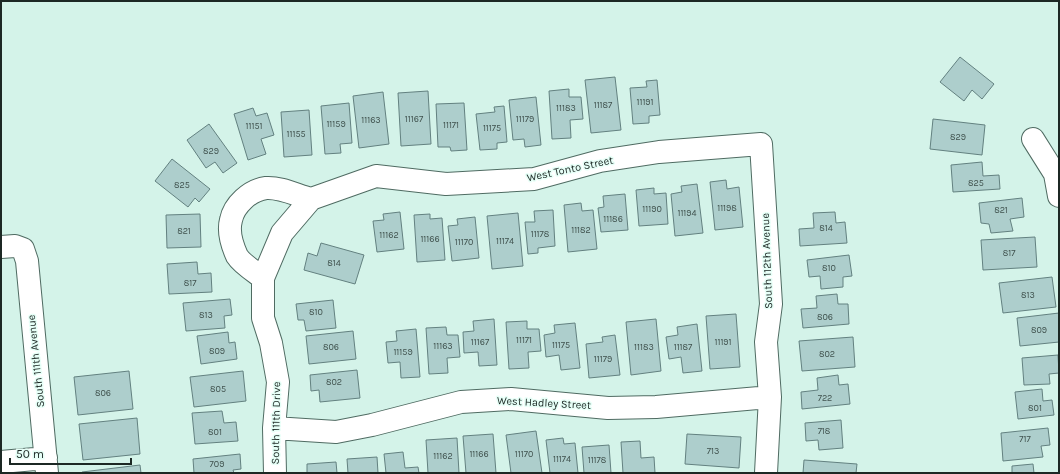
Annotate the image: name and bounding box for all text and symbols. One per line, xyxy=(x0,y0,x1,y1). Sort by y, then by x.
house number: 11191 xyxy=(636,97,654,107)
house number: 11187 xyxy=(594,100,613,110)
house number: 11183 xyxy=(556,103,576,113)
house number: 11167 xyxy=(405,114,424,124)
house number: 11179 xyxy=(516,114,534,124)
house number: 11163 xyxy=(361,115,381,125)
house number: 11159 xyxy=(326,119,346,129)
house number: 11171 xyxy=(443,120,459,130)
house number: 11151 xyxy=(246,121,263,131)
house number: 11175 xyxy=(483,123,501,133)
house number: 11155 xyxy=(286,129,306,139)
house number: 829 xyxy=(950,132,966,142)
house number: 829 xyxy=(203,146,219,156)
street label: West Tonto Street xyxy=(526,154,614,184)
house number: 825 xyxy=(968,178,984,188)
house number: 825 xyxy=(174,180,190,190)
house number: 11198 xyxy=(717,203,737,213)
house number: 11190 xyxy=(642,204,662,214)
house number: 821 xyxy=(994,205,1008,215)
house number: 11194 xyxy=(677,208,697,218)
street label: South 112th Avenue xyxy=(759,212,775,309)
house number: 11186 xyxy=(603,214,623,224)
house number: 814 xyxy=(819,223,833,233)
house number: 11182 xyxy=(571,225,591,235)
house number: 821 xyxy=(177,226,191,236)
house number: 11178 xyxy=(531,229,550,239)
house number: 11162 xyxy=(379,230,399,240)
house number: 11166 xyxy=(420,234,440,244)
house number: 11174 xyxy=(496,236,514,246)
house number: 11170 xyxy=(455,237,473,247)
house number: 817 xyxy=(1003,248,1016,258)
house number: 814 xyxy=(327,258,341,268)
house number: 810 xyxy=(822,263,836,273)
house number: 817 xyxy=(184,278,197,288)
house number: 813 xyxy=(1021,290,1035,300)
house number: 810 xyxy=(309,307,323,317)
house number: 813 xyxy=(199,310,213,320)
house number: 806 xyxy=(817,312,833,322)
street label: South 111th Avenue xyxy=(25,314,47,408)
house number: 809 xyxy=(1031,325,1047,335)
house number: 11171 xyxy=(516,335,532,345)
house number: 11167 xyxy=(471,337,490,347)
house number: 11191 xyxy=(714,337,732,347)
house number: 11175 xyxy=(552,340,570,350)
house number: 11163 xyxy=(433,341,453,351)
house number: 806 xyxy=(323,342,339,352)
house number: 11183 xyxy=(634,342,654,352)
house number: 11187 xyxy=(674,342,693,352)
house number: 809 xyxy=(209,346,225,356)
house number: 11159 xyxy=(393,347,413,357)
house number: 802 xyxy=(819,349,835,359)
house number: 11179 xyxy=(594,354,612,364)
house number: 802 xyxy=(326,377,342,387)
street label: South 111th Drive xyxy=(269,381,283,464)
house number: 805 xyxy=(210,384,226,394)
house number: 806 xyxy=(95,388,111,398)
house number: 722 xyxy=(818,393,832,403)
street label: West Hadley Street xyxy=(497,394,591,412)
house number: 801 xyxy=(1028,403,1042,413)
house number: 718 xyxy=(818,426,831,436)
house number: 801 xyxy=(208,427,222,437)
house number: 717 xyxy=(1019,434,1031,444)
scale bar xyxy=(10,440,131,466)
house number: 713 xyxy=(707,446,719,456)
text: 50 m xyxy=(16,447,44,461)
house number: 11166 xyxy=(469,449,489,459)
house number: 11170 xyxy=(515,449,533,459)
house number: 11162 xyxy=(433,451,453,461)
house number: 11174 xyxy=(553,454,571,464)
house number: 11178 xyxy=(588,455,607,465)
house number: 709 xyxy=(210,459,224,469)

